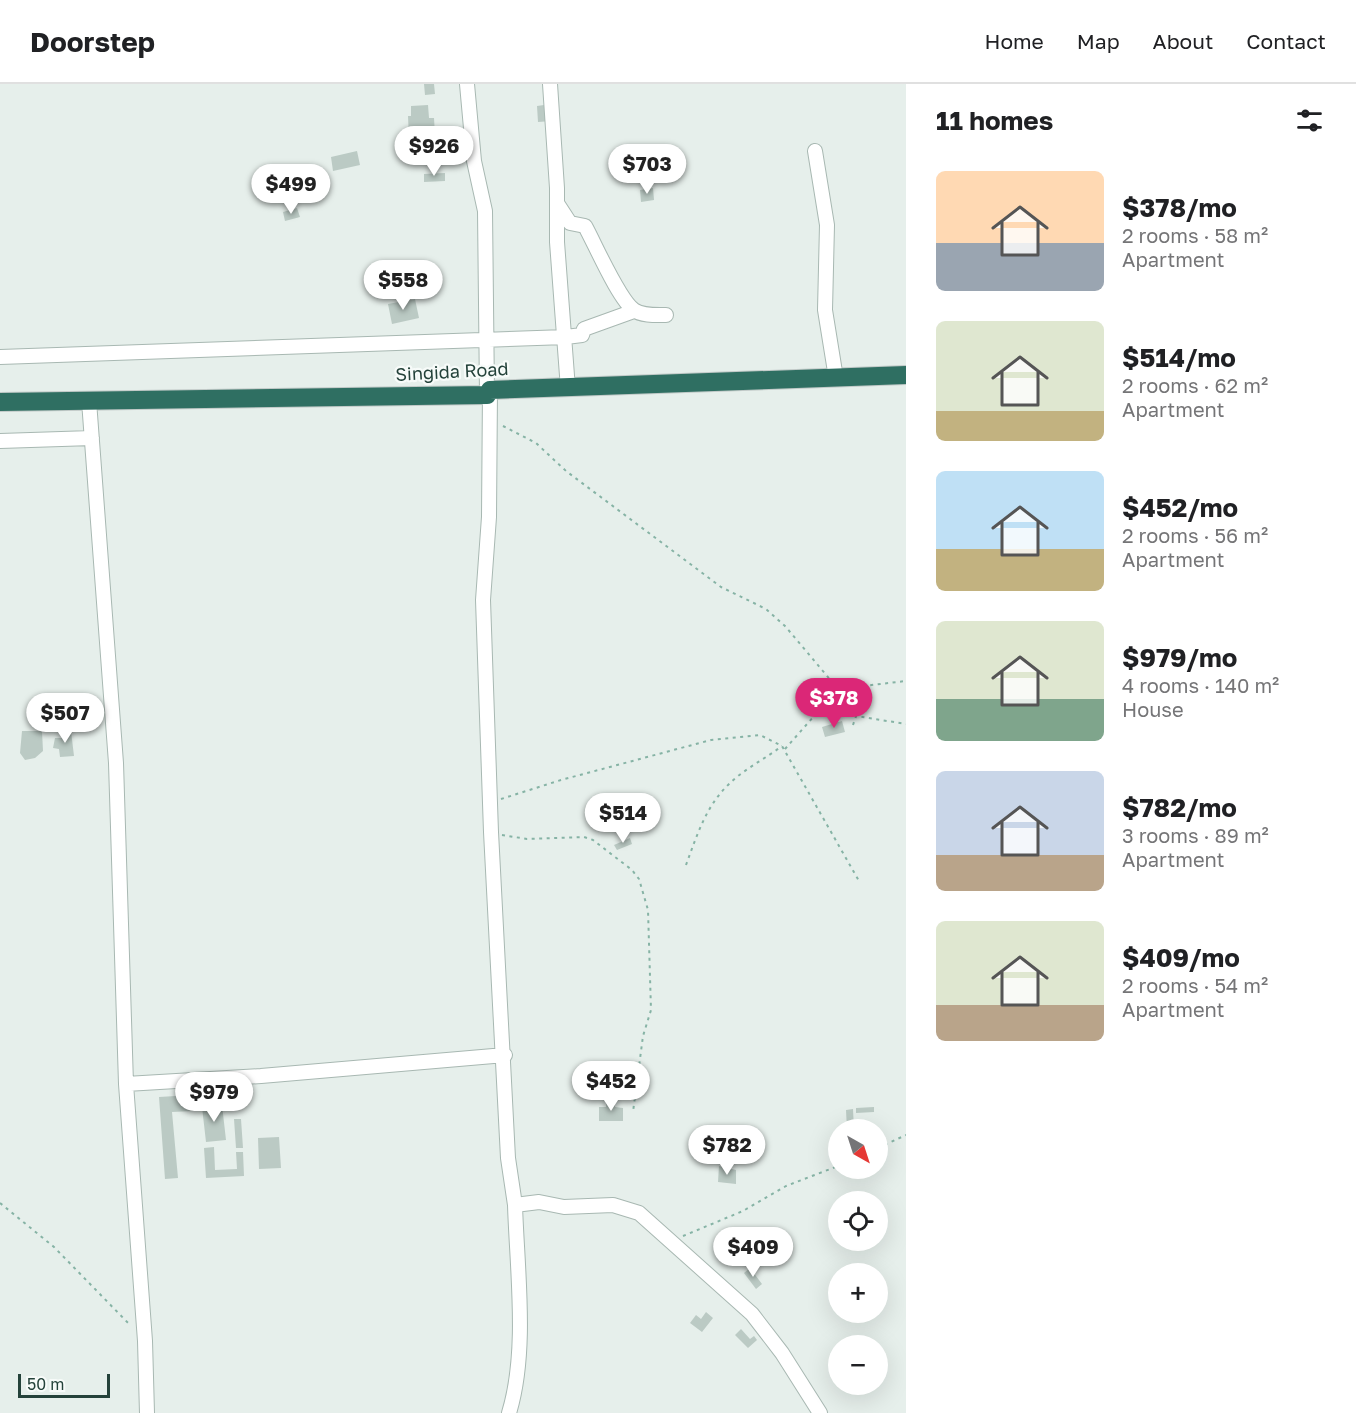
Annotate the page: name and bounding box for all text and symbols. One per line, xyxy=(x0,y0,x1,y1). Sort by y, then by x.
text: Doorstep xyxy=(30,25,155,58)
text: Home xyxy=(984,28,1044,54)
text: Map xyxy=(1077,28,1120,54)
text: About xyxy=(1153,28,1213,54)
text: Contact xyxy=(1246,28,1326,54)
icon: filters xyxy=(1293,104,1326,137)
text: 11 homes xyxy=(936,105,1053,136)
pin: $926 xyxy=(398,126,470,177)
text: $926 xyxy=(409,133,460,157)
pin: $703 xyxy=(611,144,683,195)
text: $703 xyxy=(622,151,672,175)
pin: $499 xyxy=(255,164,327,215)
text: $499 xyxy=(265,171,317,195)
text: $378/mo xyxy=(1122,192,1237,223)
icon: home xyxy=(984,195,1056,267)
text: 2 rooms · 58 m² xyxy=(1122,223,1268,247)
text: Apartment xyxy=(1122,247,1225,271)
pin: $558 xyxy=(367,260,439,311)
text: $558 xyxy=(378,267,428,291)
text: $514/mo xyxy=(1122,342,1236,373)
icon: home xyxy=(984,345,1056,417)
street label: Singida Road xyxy=(395,357,509,385)
text: 2 rooms · 62 m² xyxy=(1122,373,1268,397)
text: Apartment xyxy=(1122,397,1225,421)
text: $452/mo xyxy=(1122,492,1238,523)
icon: home xyxy=(984,495,1056,567)
text: 2 rooms · 56 m² xyxy=(1122,523,1268,547)
text: Apartment xyxy=(1122,547,1225,571)
text: $979/mo xyxy=(1122,642,1237,673)
icon: home xyxy=(984,645,1056,717)
text: 4 rooms · 140 m² xyxy=(1122,673,1279,697)
pin: $378 xyxy=(798,678,870,729)
text: $378 xyxy=(809,685,859,709)
pin: $507 xyxy=(29,693,101,744)
text: House xyxy=(1122,697,1184,721)
text: $507 xyxy=(40,700,90,724)
text: $782/mo xyxy=(1122,792,1237,823)
pin: $514 xyxy=(587,793,659,844)
icon: home xyxy=(984,795,1056,867)
text: $514 xyxy=(599,800,647,824)
text: 3 rooms · 89 m² xyxy=(1122,823,1269,847)
text: Apartment xyxy=(1122,847,1225,871)
text: $409/mo xyxy=(1122,942,1240,973)
icon: home xyxy=(984,945,1056,1017)
text: 2 rooms · 54 m² xyxy=(1122,973,1268,997)
text: Apartment xyxy=(1122,997,1225,1021)
pin: $452 xyxy=(575,1061,647,1112)
text: $452 xyxy=(586,1068,636,1092)
pin: $979 xyxy=(178,1072,250,1123)
text: $979 xyxy=(189,1079,239,1103)
north arrow xyxy=(828,1119,888,1179)
map controls xyxy=(828,1119,888,1395)
pin: $782 xyxy=(691,1125,763,1176)
text: $782 xyxy=(702,1132,752,1156)
button: locate xyxy=(828,1191,888,1251)
pin: $409 xyxy=(717,1227,789,1278)
text: $409 xyxy=(727,1234,779,1258)
button: + xyxy=(828,1263,888,1323)
button: − xyxy=(828,1335,888,1395)
scale bar xyxy=(18,1371,110,1398)
text: 50 m xyxy=(27,1374,64,1394)

